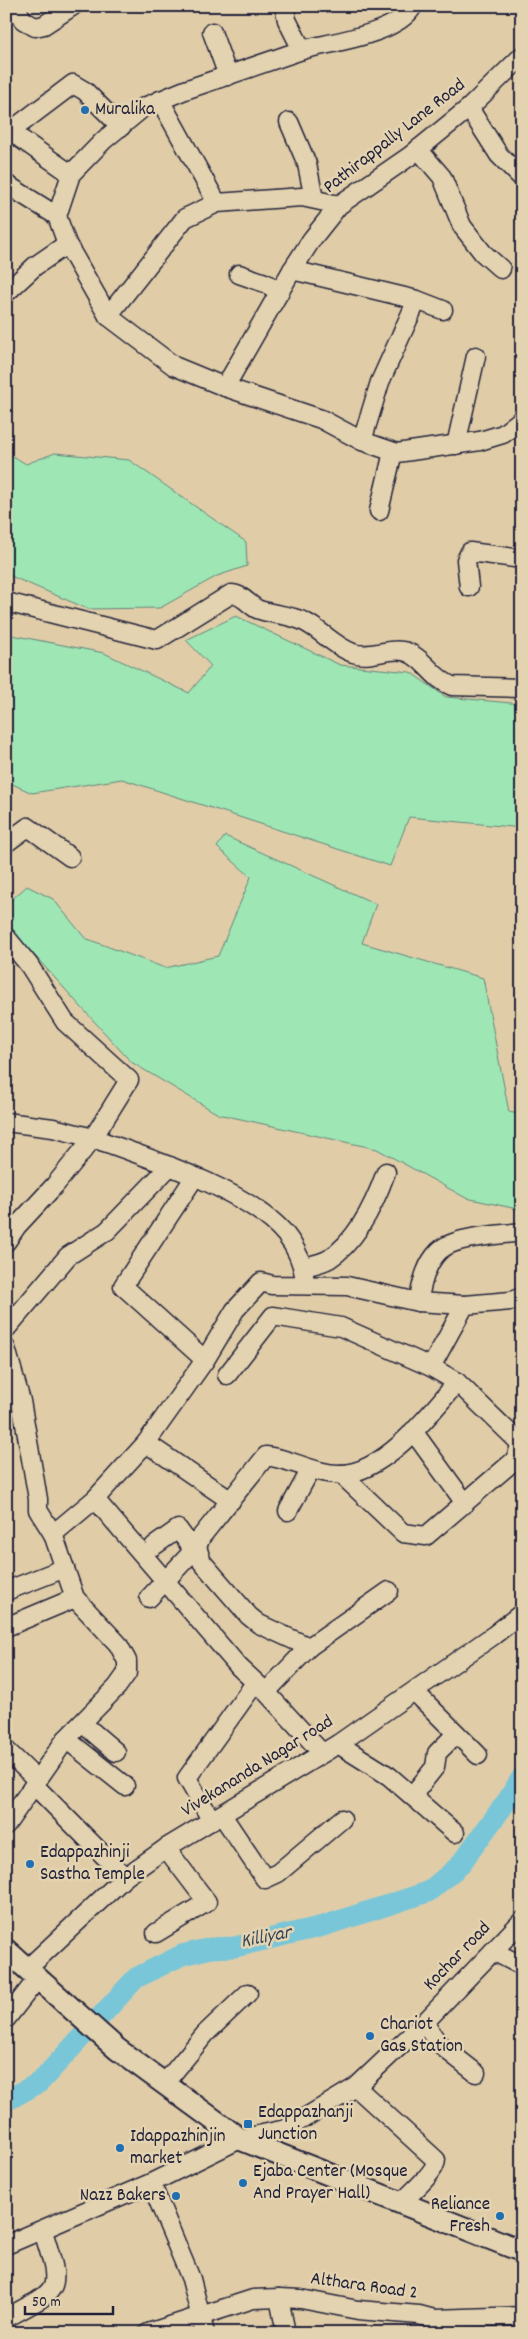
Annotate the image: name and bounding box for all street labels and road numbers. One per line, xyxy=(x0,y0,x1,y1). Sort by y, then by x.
street label: Pathirappally Lane Road xyxy=(318,73,472,201)
street label: Vivekananda Nagar road xyxy=(177,1709,339,1825)
street label: Kochar road xyxy=(418,1916,498,1998)
street label: Althara Road 2 xyxy=(309,2266,419,2308)

